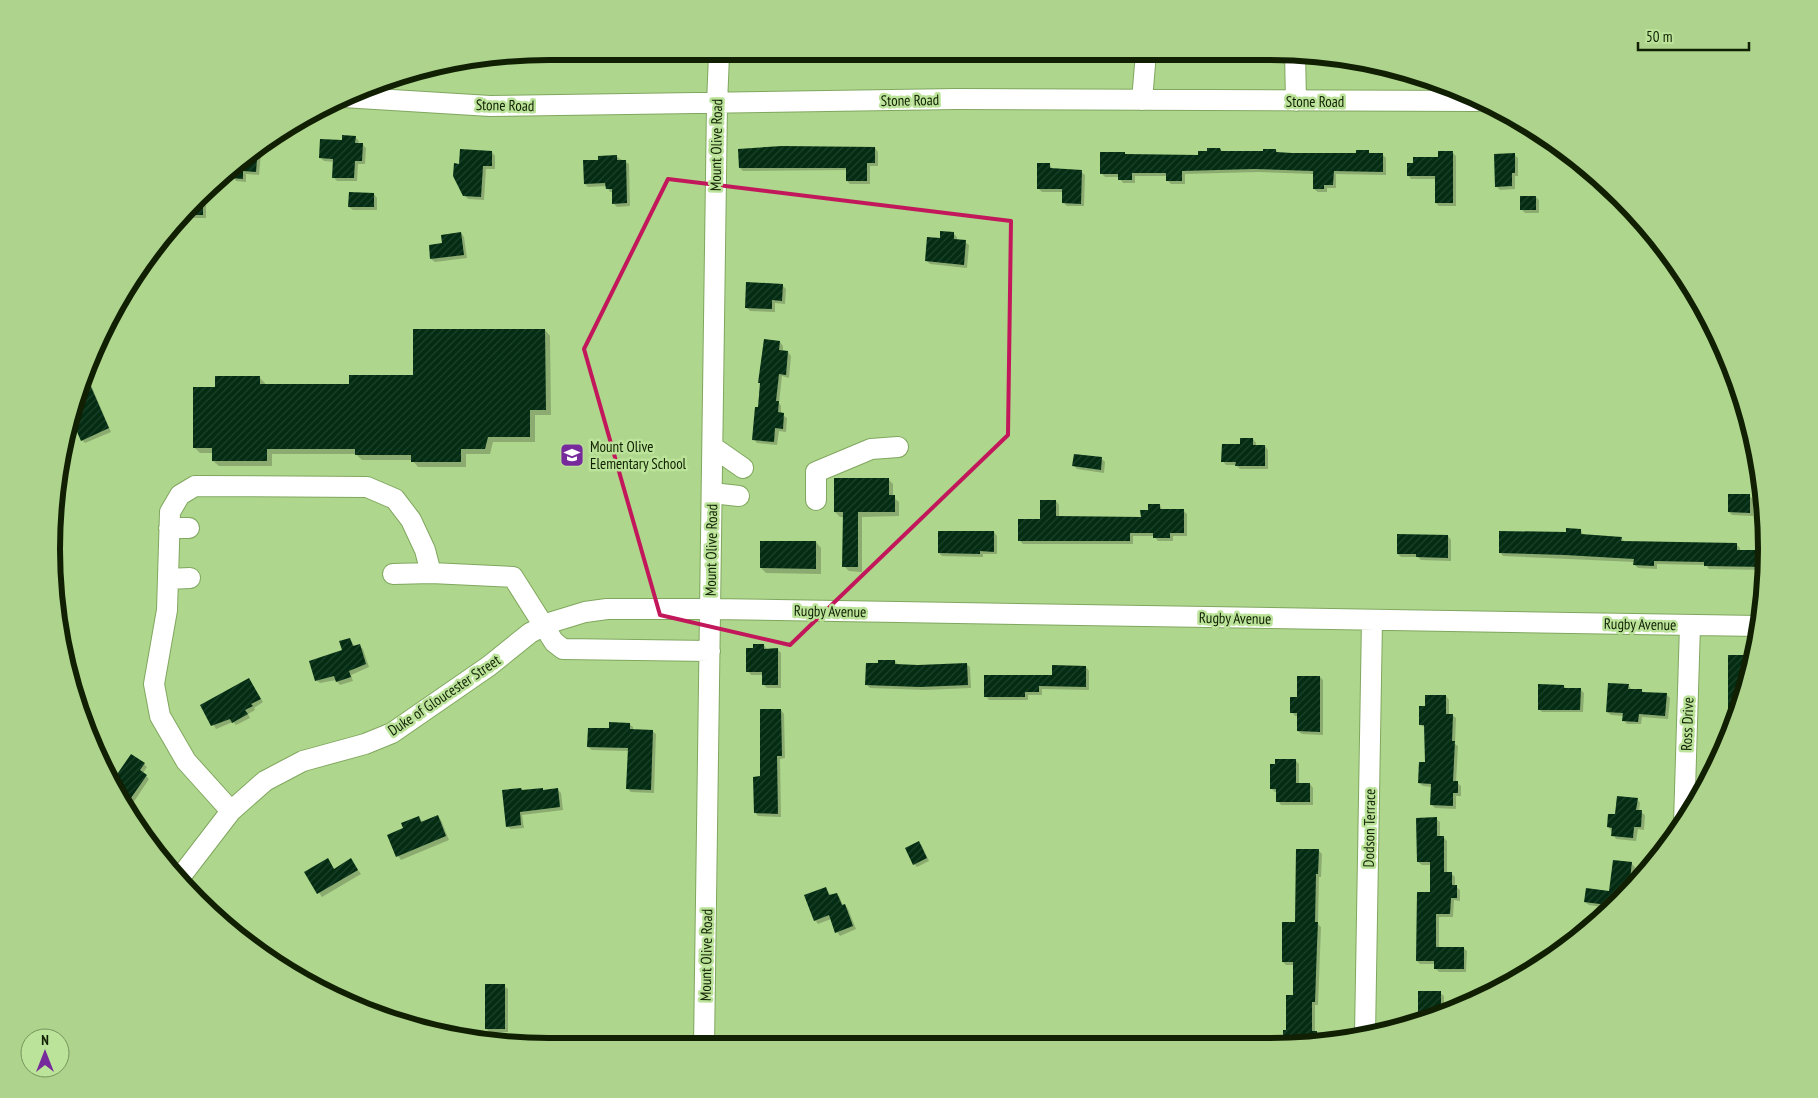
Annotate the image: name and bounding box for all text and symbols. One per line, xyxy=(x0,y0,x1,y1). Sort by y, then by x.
scale bar xyxy=(1638,20,1749,52)
text: 50 m xyxy=(1646,27,1672,46)
street label: Stone Road xyxy=(881,90,939,110)
street label: Stone Road xyxy=(1286,92,1344,111)
street label: Stone Road xyxy=(476,95,534,115)
street label: Mount Olive Road xyxy=(706,99,726,191)
place label: Mount Olive Elementary School xyxy=(590,437,687,473)
school or university icon: Mount Olive Elementary School xyxy=(559,442,585,468)
street label: Mount Olive Road xyxy=(701,504,721,596)
street label: Rugby Avenue xyxy=(794,601,866,621)
street label: Rugby Avenue xyxy=(1199,608,1271,628)
street label: Rugby Avenue xyxy=(1604,614,1676,634)
street label: Duke of Gloucester Street xyxy=(384,650,504,740)
street label: Ross Drive xyxy=(1677,697,1697,751)
street label: Dodson Terrace xyxy=(1359,789,1379,867)
street label: Mount Olive Road xyxy=(696,909,716,1001)
north arrow xyxy=(20,1028,70,1078)
text: N xyxy=(41,1031,49,1049)

